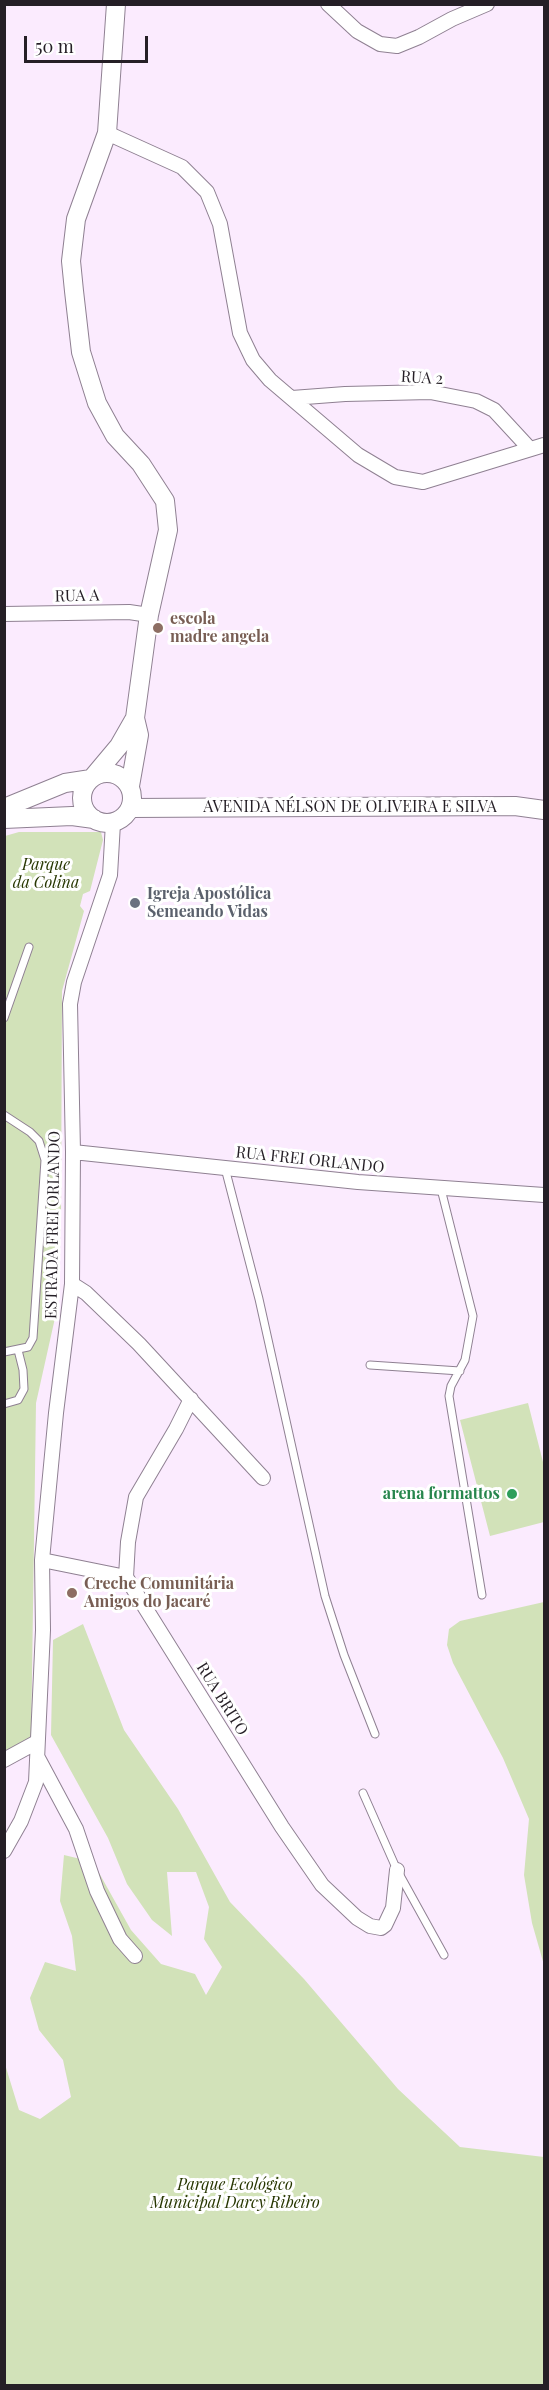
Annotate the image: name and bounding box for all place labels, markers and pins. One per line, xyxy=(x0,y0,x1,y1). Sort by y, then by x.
place label: escola madre angela xyxy=(170,609,269,647)
marker: escola madre angela xyxy=(151,621,165,635)
place label: Igreja Apostólica Semeando Vidas xyxy=(147,884,271,922)
marker: Igreja Apostólica Semeando Vidas xyxy=(128,896,142,910)
place label: arena formattos xyxy=(383,1484,500,1504)
marker: arena formattos xyxy=(505,1487,519,1501)
place label: Creche Comunitária Amigos do Jacaré xyxy=(84,1574,234,1612)
marker: Creche Comunitária Amigos do Jacaré xyxy=(65,1586,79,1600)

